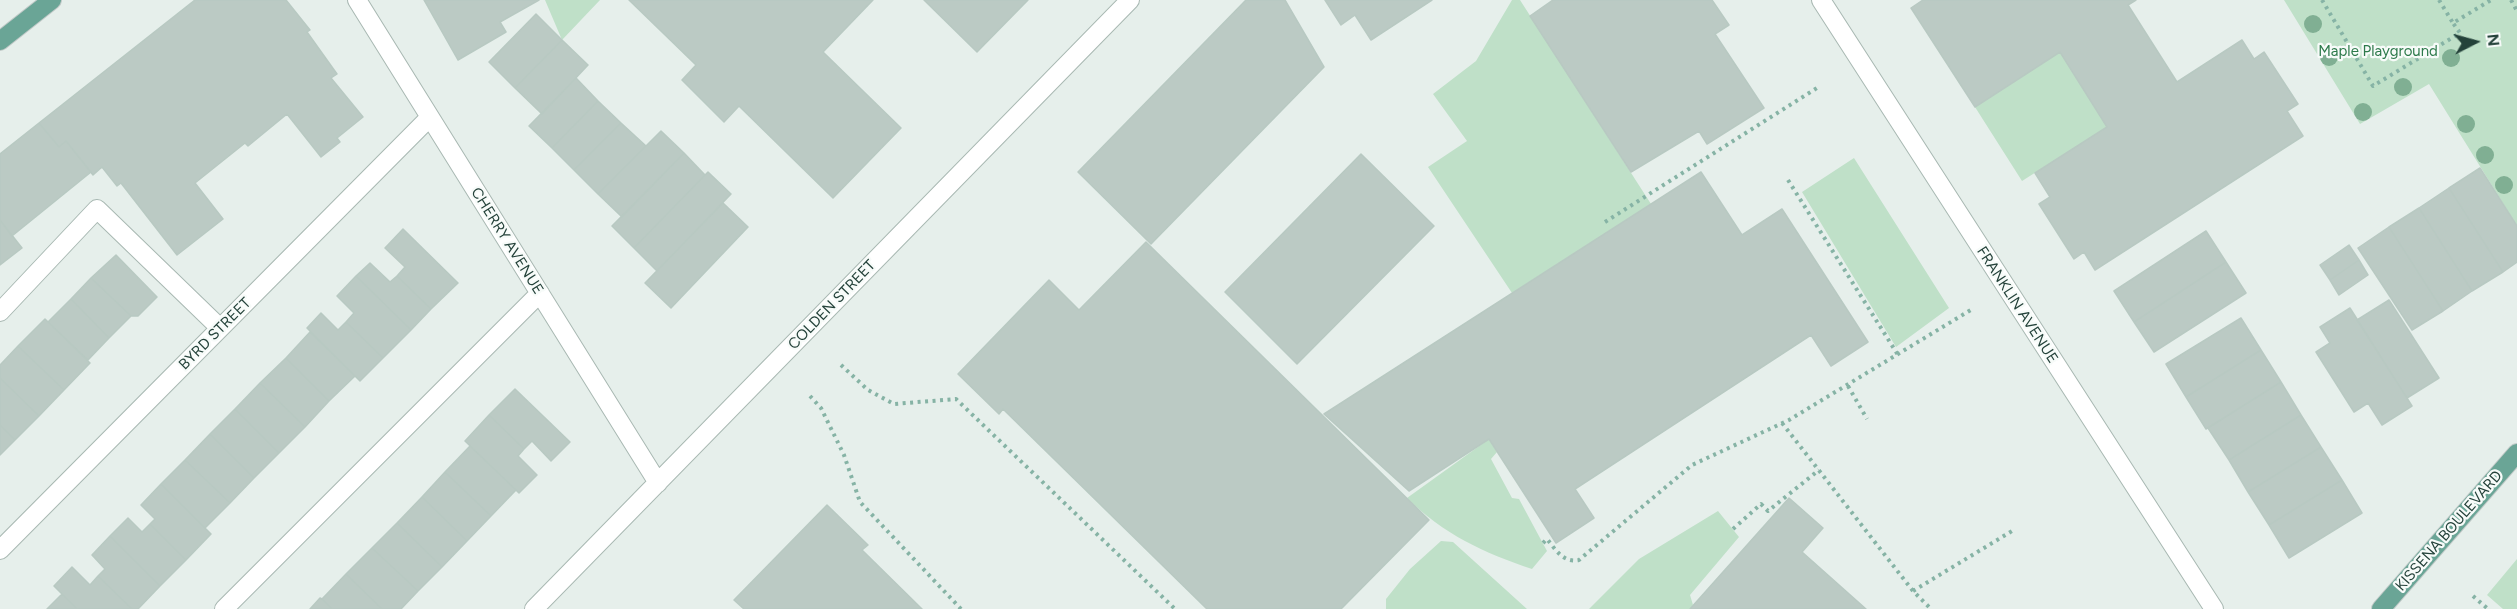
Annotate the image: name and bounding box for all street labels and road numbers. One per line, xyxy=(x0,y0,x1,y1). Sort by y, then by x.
street label: CHERRY AVENUE xyxy=(467,184,547,298)
street label: FRANKLIN AVENUE xyxy=(1973,243,2061,367)
street label: COLDEN STREET xyxy=(785,256,879,354)
street label: BYRD STREET xyxy=(175,294,255,374)
street label: KISSENA BOULEVARD xyxy=(2392,467,2506,595)

